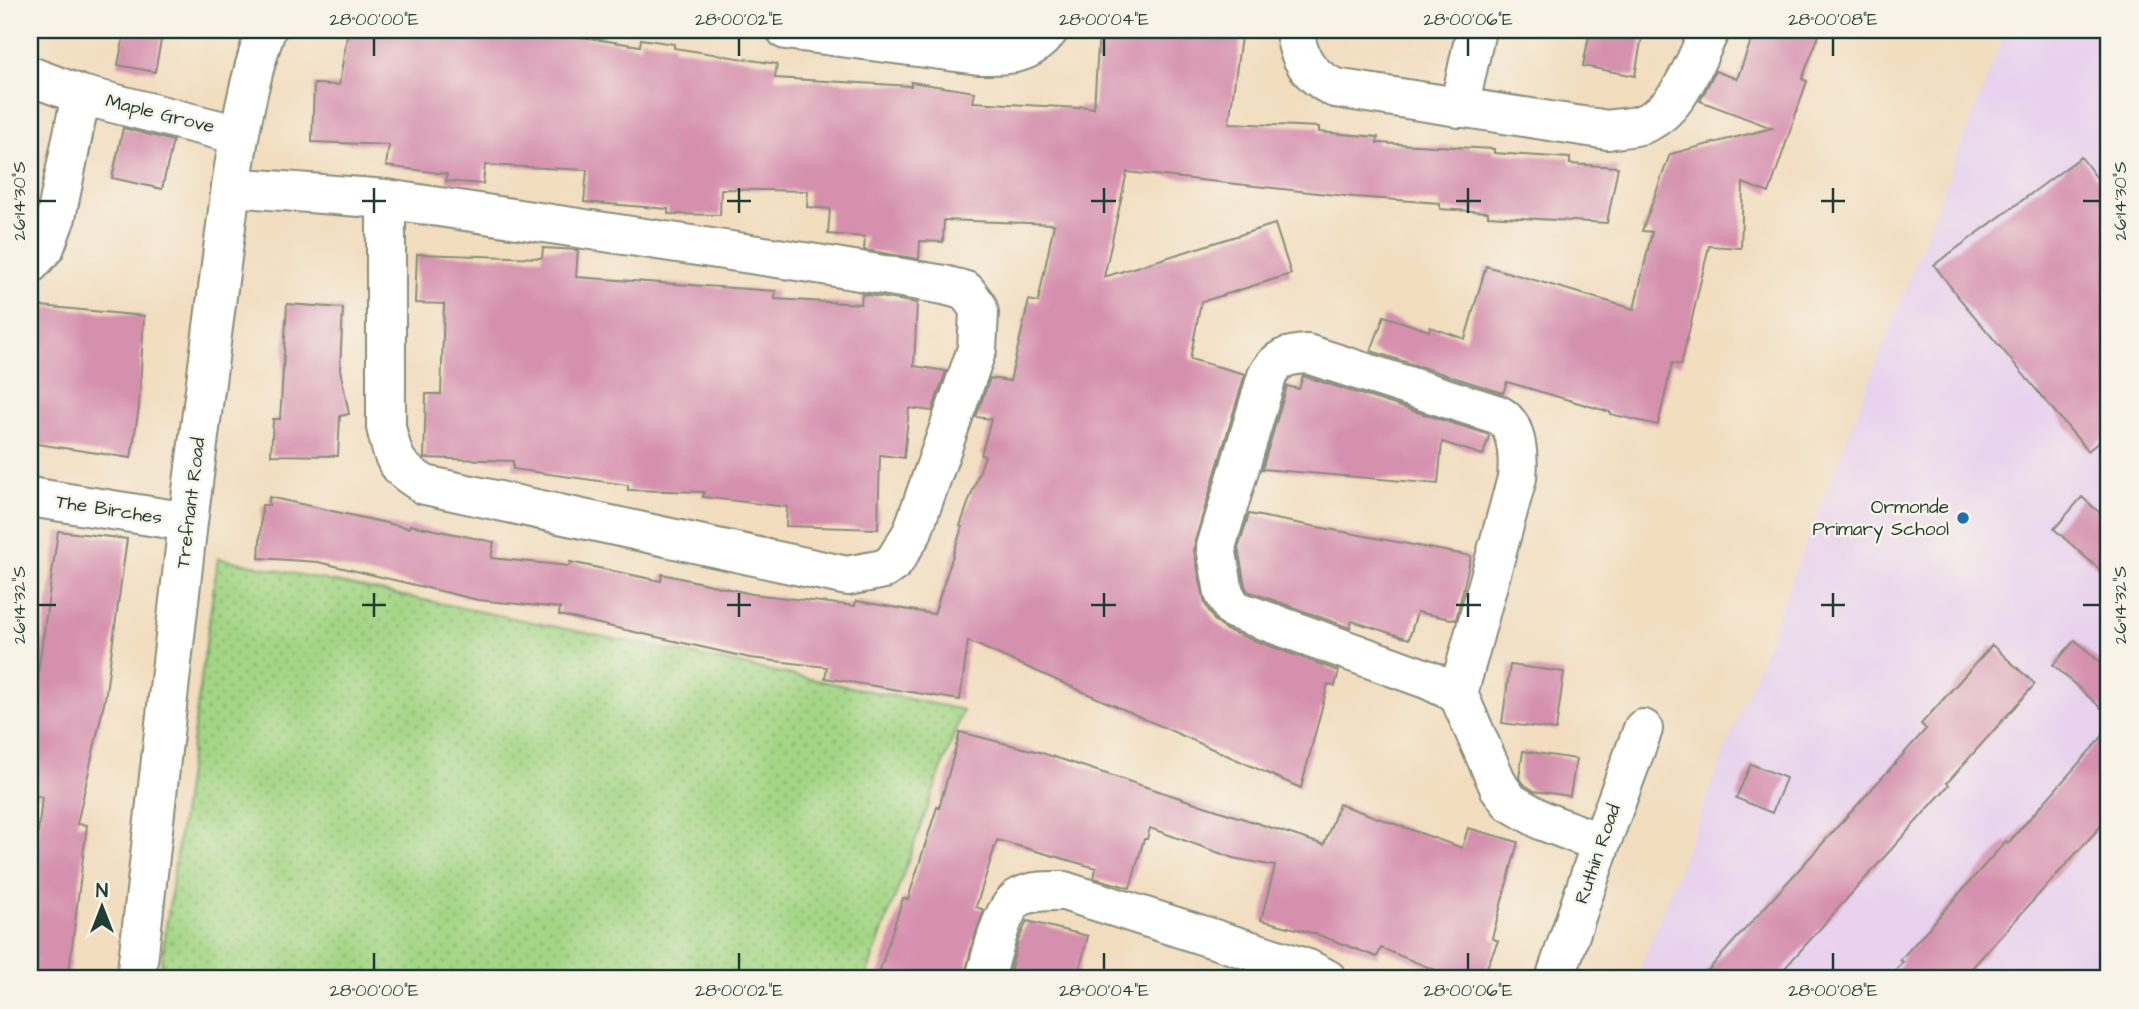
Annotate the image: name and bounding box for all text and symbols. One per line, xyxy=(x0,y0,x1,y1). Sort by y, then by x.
text: 28°00'00"E xyxy=(329,7,419,32)
text: 28°00'02"E xyxy=(695,7,783,32)
text: 28°00'04"E xyxy=(1059,7,1149,32)
text: 28°00'06"E xyxy=(1423,7,1513,32)
text: 28°00'08"E xyxy=(1788,7,1878,32)
street label: Maple Grove xyxy=(103,87,217,141)
text: 26°14'30"S xyxy=(7,161,32,241)
text: 26°14'30"S xyxy=(2108,161,2133,241)
street label: Trefnant Road xyxy=(170,436,212,570)
street label: The Birches xyxy=(54,488,164,532)
place label: Ormonde Primary School xyxy=(1813,494,1949,544)
marker: Ormonde Primary School xyxy=(1955,510,1971,526)
text: 26°14'32"S xyxy=(7,566,32,644)
text: 26°14'32"S xyxy=(2108,566,2133,644)
street label: Ruthin Road xyxy=(1568,800,1628,908)
north arrow xyxy=(66,872,136,942)
text: N xyxy=(96,878,108,905)
text: 28°00'00"E xyxy=(329,978,419,1003)
text: 28°00'02"E xyxy=(695,978,783,1003)
text: 28°00'04"E xyxy=(1059,978,1149,1003)
text: 28°00'06"E xyxy=(1423,978,1513,1003)
text: 28°00'08"E xyxy=(1788,978,1878,1003)

